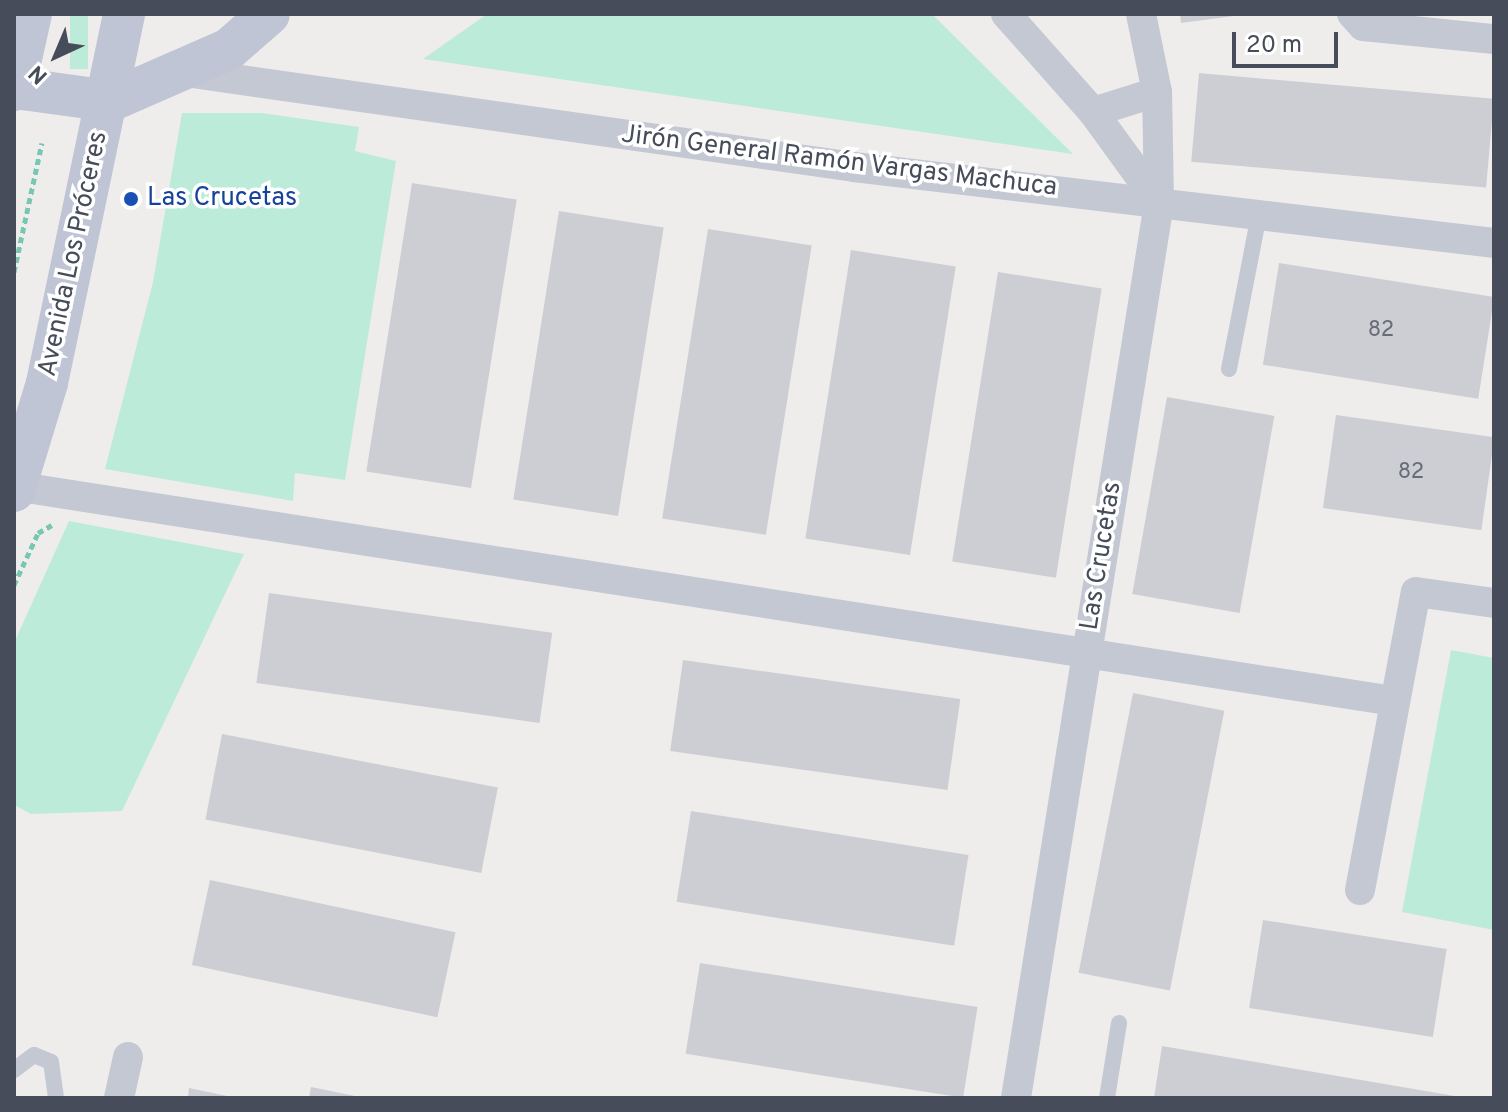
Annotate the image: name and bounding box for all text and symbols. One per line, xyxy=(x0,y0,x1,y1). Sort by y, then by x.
north arrow xyxy=(16,16,96,96)
scale bar xyxy=(1236,16,1342,66)
text: 20 m xyxy=(1246,31,1302,61)
text: N xyxy=(24,58,54,89)
street label: Jirón General Ramón Vargas Machuca xyxy=(619,120,1059,204)
street label: Avenida Los Próceres xyxy=(33,129,115,379)
place label: Las Crucetas xyxy=(147,183,297,215)
marker: Las Crucetas xyxy=(122,190,140,208)
house number: 82 xyxy=(1368,318,1394,344)
house number: 82 xyxy=(1398,460,1424,486)
street label: Las Crucetas xyxy=(1075,479,1129,633)

